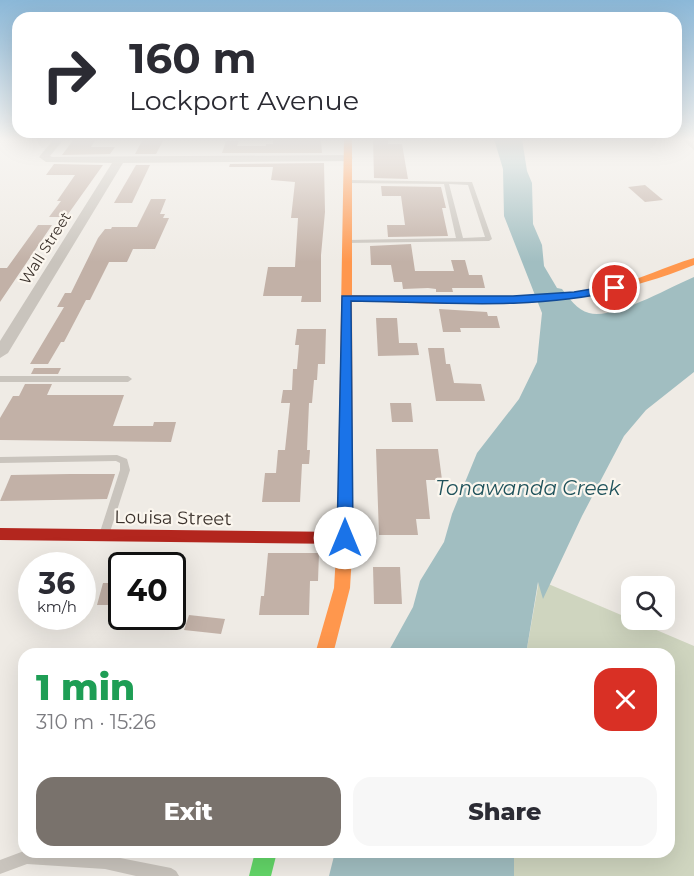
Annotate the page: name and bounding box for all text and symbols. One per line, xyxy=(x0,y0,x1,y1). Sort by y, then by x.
text: 160 m xyxy=(129,32,257,84)
icon: right xyxy=(30,36,108,114)
text: Lockport Avenue xyxy=(129,84,359,117)
street label: Wall Street xyxy=(15,208,75,288)
pin xyxy=(589,262,640,313)
icon: arrive xyxy=(598,271,631,304)
water label: Tonawanda Creek xyxy=(436,476,622,500)
street label: Louisa Street xyxy=(114,506,232,530)
position arrow xyxy=(313,506,377,570)
speed limit sign: 40 xyxy=(108,552,186,630)
text: 36 xyxy=(39,565,75,602)
map controls xyxy=(621,576,675,630)
button: search xyxy=(621,576,675,630)
text: km/h xyxy=(37,597,77,616)
text: 1 min xyxy=(36,665,135,709)
button: close xyxy=(594,668,657,731)
text: 310 m · 15:26 xyxy=(36,710,156,734)
button: Exit xyxy=(36,777,341,846)
button: Share xyxy=(353,777,657,846)

